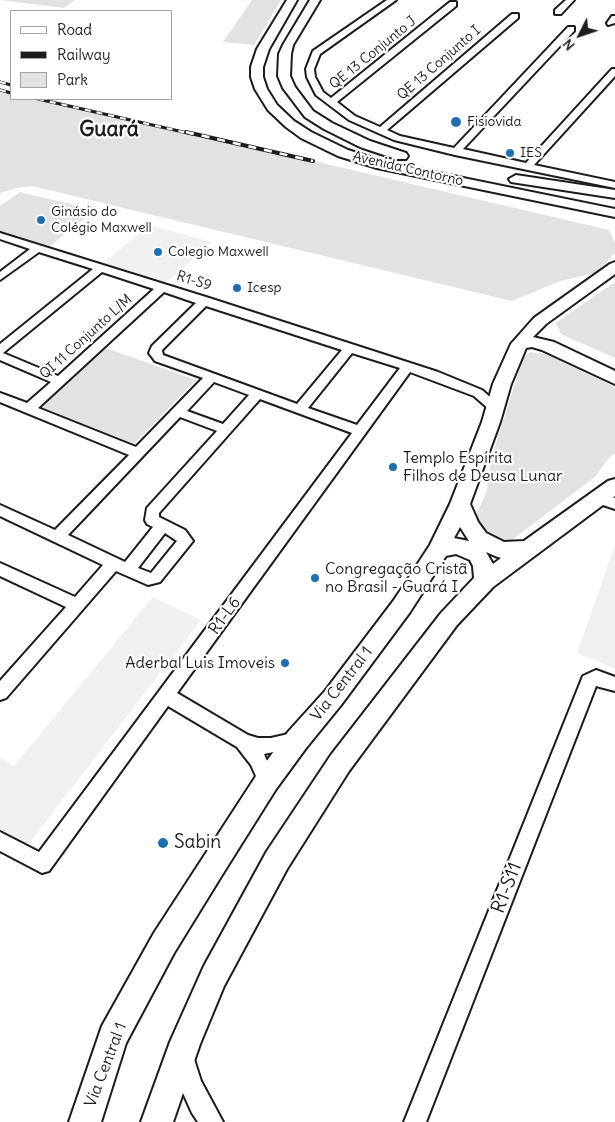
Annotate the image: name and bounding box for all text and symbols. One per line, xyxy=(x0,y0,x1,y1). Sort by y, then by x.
legend xyxy=(10,10,172,100)
north arrow xyxy=(555,10,605,60)
street label: QE 13 Conjunto J xyxy=(326,13,420,93)
text: Road xyxy=(57,20,92,39)
street label: QE 13 Conjunto I xyxy=(394,22,484,104)
text: N xyxy=(559,35,579,54)
text: Railway xyxy=(57,45,111,64)
text: Park xyxy=(57,70,88,89)
place label: Fisiovida xyxy=(467,114,522,130)
marker: Fisiovida xyxy=(449,115,463,129)
district label: Guará xyxy=(79,117,139,143)
place label: IES xyxy=(520,145,542,161)
marker: IES xyxy=(504,147,516,159)
street label: Avenida Contorno xyxy=(351,148,465,190)
place label: Ginásio do Colégio Maxwell xyxy=(51,204,152,236)
marker: Ginásio do Colégio Maxwell xyxy=(35,214,47,226)
place label: Colegio Maxwell xyxy=(168,244,269,260)
marker: Colegio Maxwell xyxy=(152,246,164,258)
street label: R1-S9 xyxy=(174,268,214,294)
place label: Icesp xyxy=(247,280,282,296)
marker: Icesp xyxy=(231,282,243,294)
street label: QI 11 Conjunto L/M xyxy=(36,291,136,383)
place label: Templo Espírita Filhos de Deusa Lunar xyxy=(403,448,563,486)
marker: Templo Espírita Filhos de Deusa Lunar xyxy=(387,461,399,473)
place label: Congregação Cristã no Brasil - Guará I xyxy=(325,559,467,597)
marker: Congregação Cristã no Brasil - Guará I xyxy=(309,572,321,584)
street label: R1-L6 xyxy=(205,594,245,638)
street label: Via Central 1 xyxy=(307,643,377,725)
place label: Aderbal Luis Imoveis xyxy=(125,653,275,673)
marker: Aderbal Luis Imoveis xyxy=(279,657,291,669)
place label: Sabin xyxy=(174,832,221,854)
marker: Sabin xyxy=(156,836,170,850)
street label: R1-S11 xyxy=(487,859,527,917)
street label: Via Central 1 xyxy=(81,1020,131,1110)

